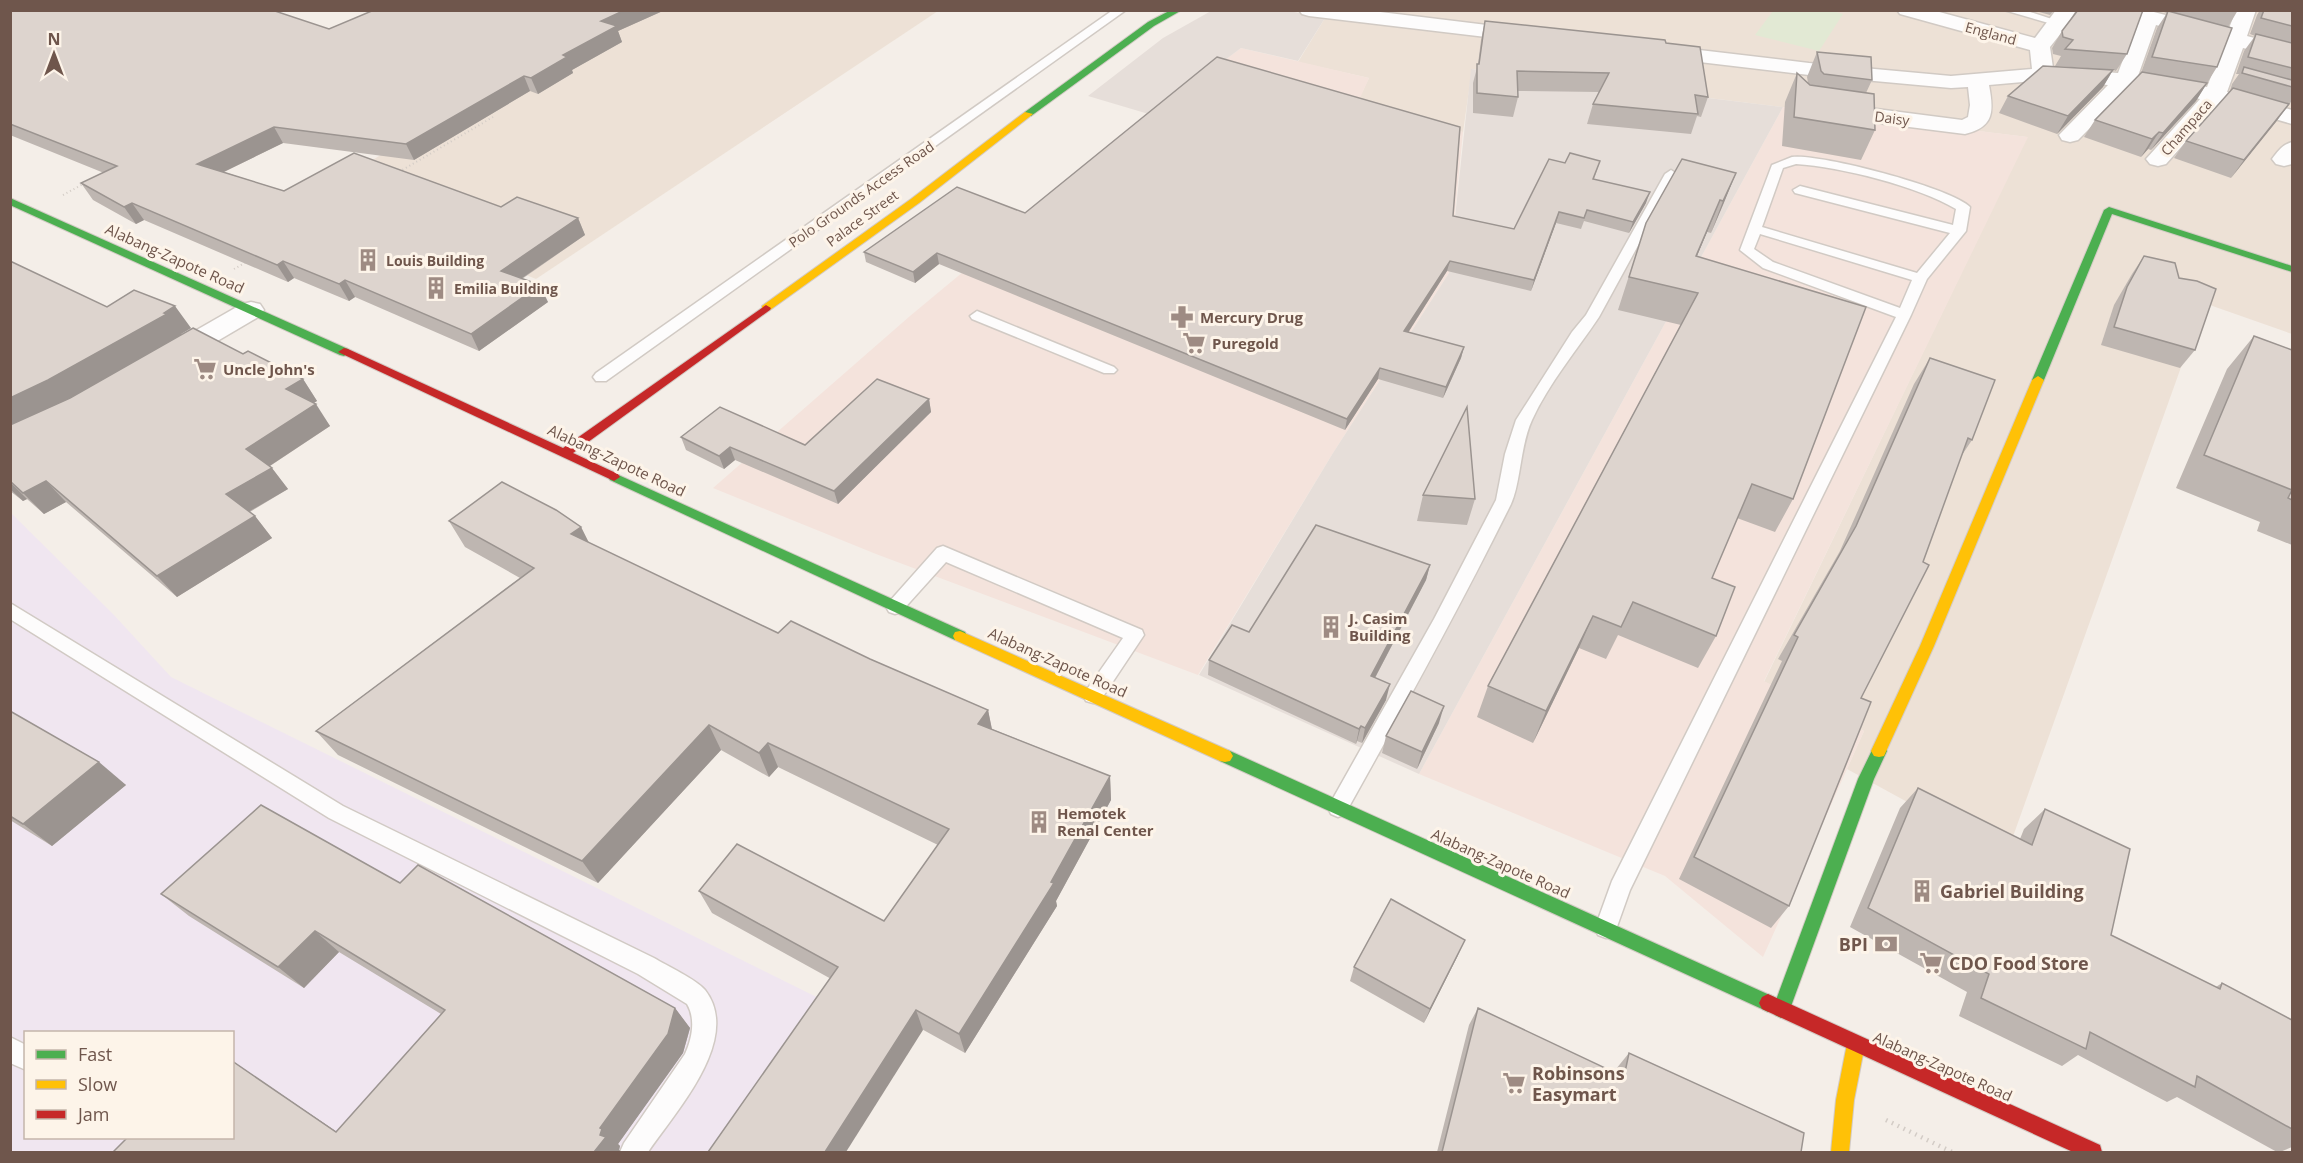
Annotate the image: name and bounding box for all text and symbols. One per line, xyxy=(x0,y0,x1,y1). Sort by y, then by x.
street label: England xyxy=(1963,17,2019,49)
north arrow xyxy=(24,24,84,84)
text: N xyxy=(47,28,61,50)
street label: Champaca xyxy=(2156,95,2216,159)
street label: Daisy xyxy=(1873,106,1912,130)
street label: Polo Grounds Access Road xyxy=(785,137,937,251)
street label: Palace Street xyxy=(822,185,902,251)
street label: Alabang-Zapote Road xyxy=(102,218,248,298)
building icon: Louis Building xyxy=(355,247,381,273)
place label: Louis Building xyxy=(386,251,484,270)
building icon: Emilia Building xyxy=(423,275,449,301)
place label: Emilia Building xyxy=(454,279,558,298)
pharmacy icon: Mercury Drug xyxy=(1169,304,1195,330)
place label: Mercury Drug xyxy=(1200,307,1303,327)
supermarket icon: Puregold xyxy=(1181,330,1207,356)
place label: Puregold xyxy=(1212,333,1279,353)
supermarket icon: Uncle John's xyxy=(192,356,218,382)
place label: Uncle John's xyxy=(223,359,315,379)
street label: Alabang-Zapote Road xyxy=(545,419,689,501)
place label: J. Casim Building xyxy=(1347,608,1411,645)
building icon: J. Casim Building xyxy=(1318,614,1344,640)
street label: Alabang-Zapote Road xyxy=(985,622,1131,702)
place label: Hemotek Renal Center xyxy=(1057,803,1154,840)
building icon: Hemotek Renal Center xyxy=(1026,809,1052,835)
street label: Alabang-Zapote Road xyxy=(1428,823,1574,903)
building icon: Gabriel Building xyxy=(1909,878,1935,904)
place label: Gabriel Building xyxy=(1940,879,2084,903)
bank icon: BPI xyxy=(1873,931,1899,957)
place label: BPI xyxy=(1839,932,1868,956)
supermarket icon: CDO Food Store xyxy=(1918,950,1944,976)
place label: CDO Food Store xyxy=(1949,951,2089,975)
street label: Alabang-Zapote Road xyxy=(1870,1026,2016,1106)
legend xyxy=(24,1031,234,1139)
text: Fast xyxy=(78,1042,112,1066)
place label: Robinsons Easymart xyxy=(1532,1061,1625,1106)
supermarket icon: Robinsons Easymart xyxy=(1501,1070,1527,1096)
text: Slow xyxy=(78,1072,117,1096)
text: Jam xyxy=(76,1102,110,1126)

